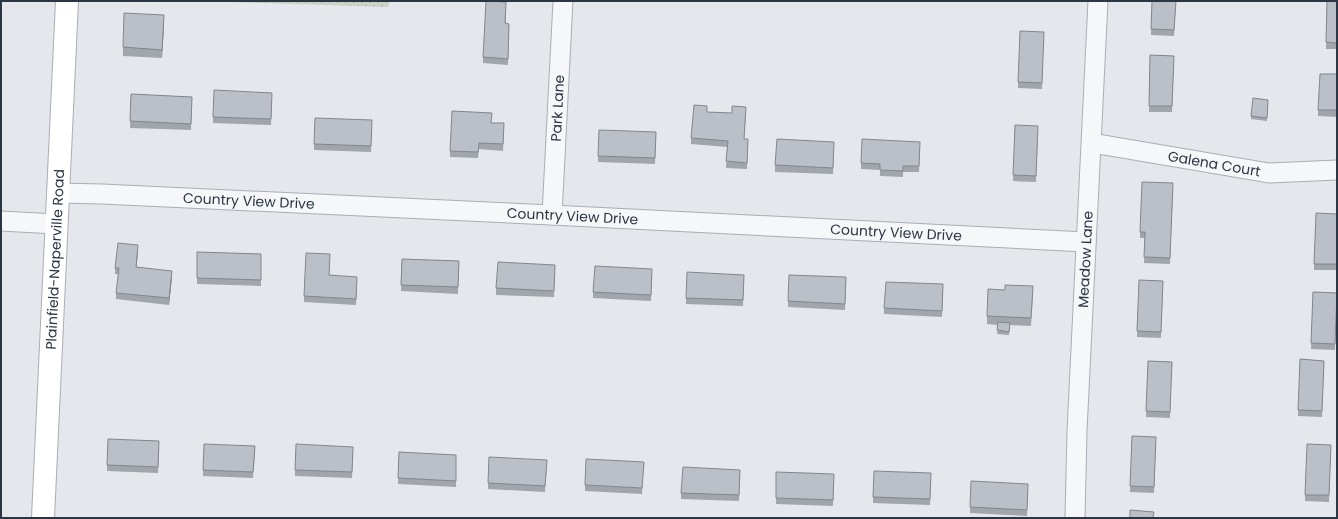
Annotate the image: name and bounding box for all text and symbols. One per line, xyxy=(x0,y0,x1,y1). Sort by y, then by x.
street label: Park Lane xyxy=(546,74,569,142)
street label: Galena Court xyxy=(1166,146,1262,181)
street label: Plainfield-Naperville Road xyxy=(41,169,69,350)
street label: Country View Drive xyxy=(183,188,315,214)
street label: Country View Drive xyxy=(506,203,639,229)
street label: Meadow Lane xyxy=(1073,210,1098,308)
street label: Country View Drive xyxy=(830,219,963,246)

